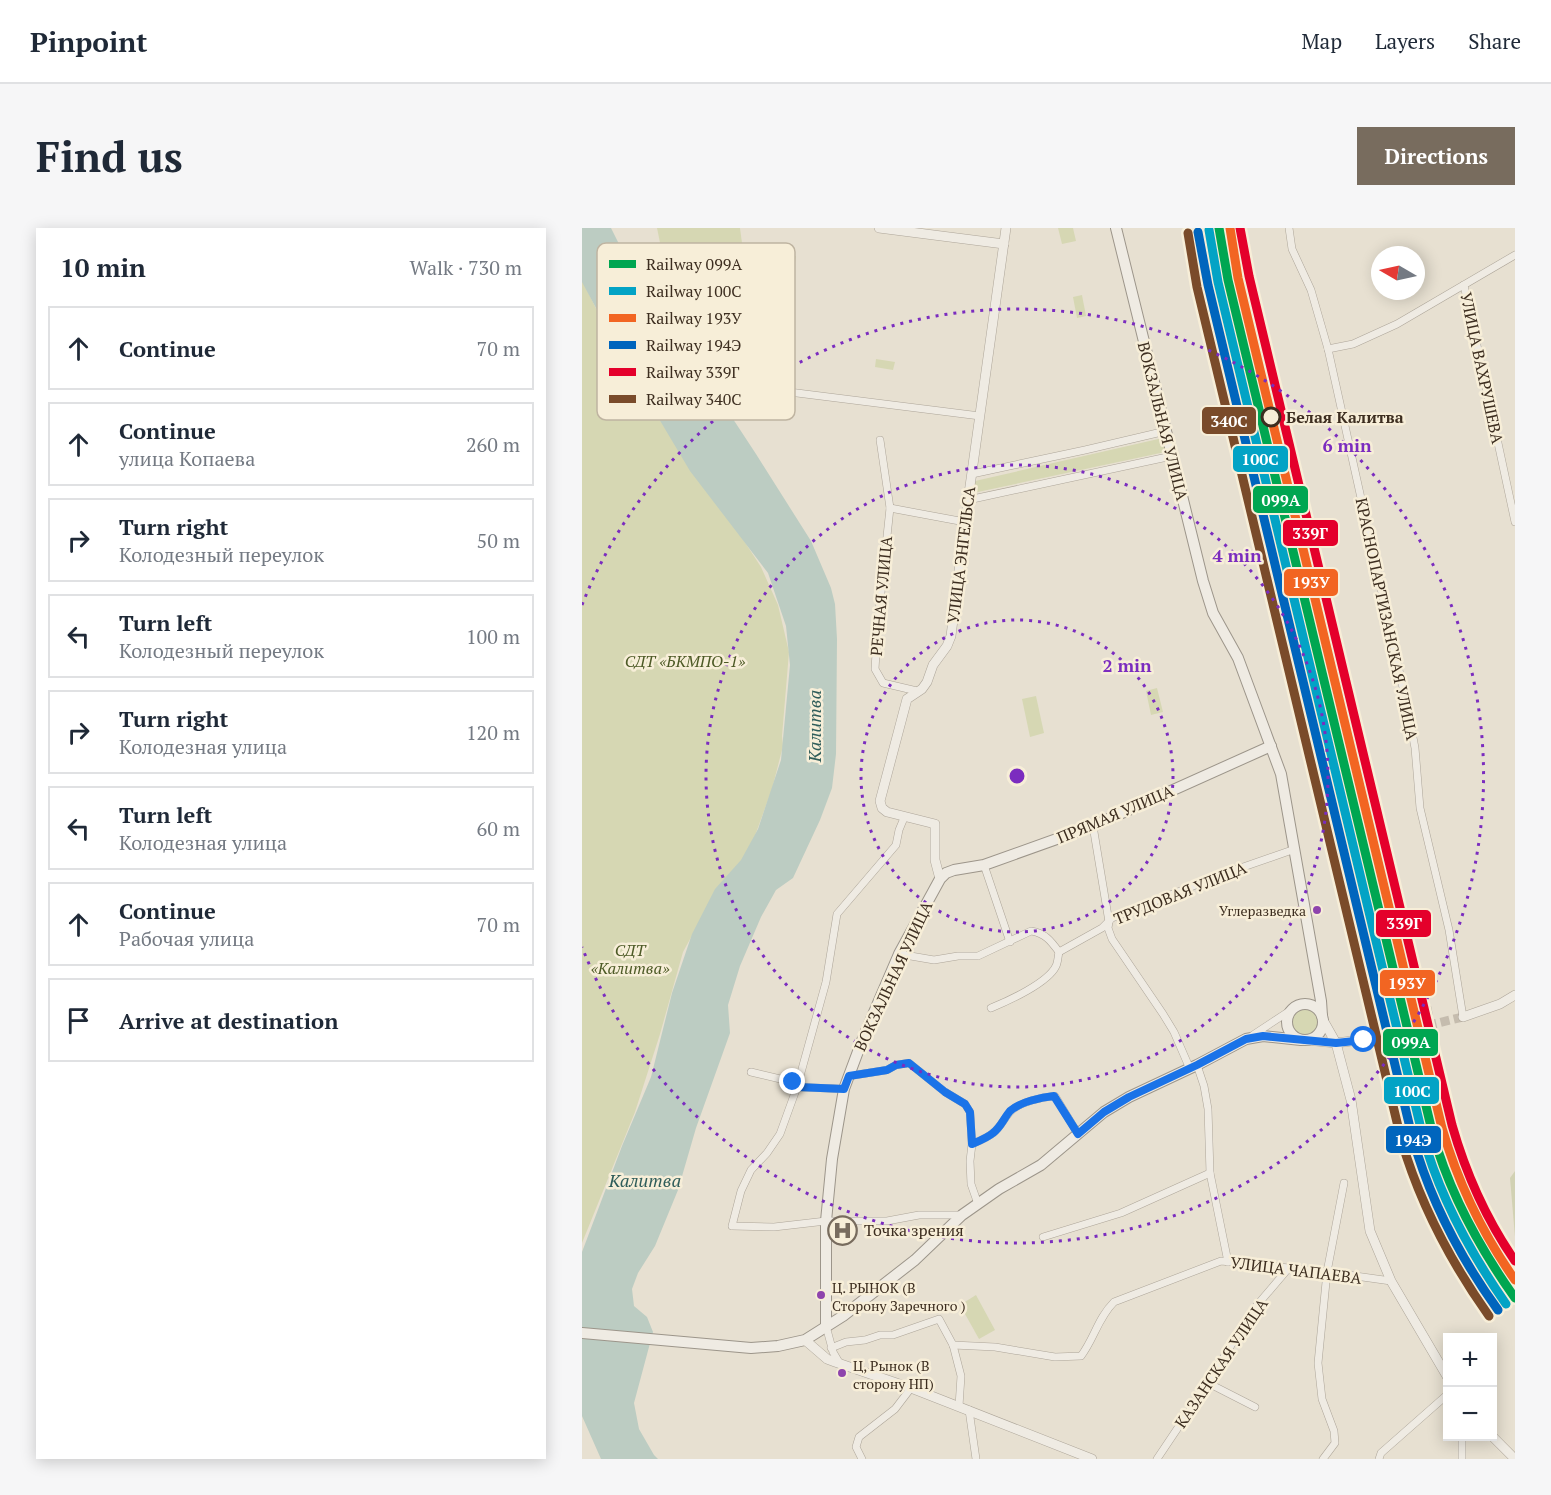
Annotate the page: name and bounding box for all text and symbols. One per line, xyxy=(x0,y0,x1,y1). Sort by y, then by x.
text: Pinpoint xyxy=(30,23,147,60)
text: Map xyxy=(1301,27,1342,55)
text: Layers xyxy=(1375,27,1435,55)
text: Share xyxy=(1468,27,1521,55)
button: Directions xyxy=(1357,127,1515,185)
text: Find us xyxy=(36,128,183,184)
legend xyxy=(597,243,795,420)
north arrow xyxy=(1371,246,1425,300)
text: 10 min xyxy=(60,250,146,284)
text: Railway 099А xyxy=(646,253,742,275)
text: Walk · 730 m xyxy=(410,254,522,281)
text: Railway 100C xyxy=(646,280,742,302)
street label: УЛИЦА ВАХРУШЕВА xyxy=(1455,290,1509,446)
text: Railway 193У xyxy=(646,307,742,329)
icon: ahead xyxy=(62,332,95,365)
text: Continue xyxy=(119,334,216,363)
text: Railway 194Э xyxy=(646,334,741,356)
text: 70 m xyxy=(477,335,520,362)
street label: ВОКЗАЛЬНАЯ УЛИЦА xyxy=(1133,339,1193,503)
text: Railway 339Г xyxy=(646,361,739,383)
text: Railway 340С xyxy=(646,388,742,410)
line badge: 340С xyxy=(1201,406,1257,435)
place label: Белая Калитва xyxy=(1286,406,1404,428)
marker: Белая Калитва xyxy=(1261,407,1281,427)
text: 340С xyxy=(1210,410,1248,432)
text: Continue xyxy=(119,416,216,445)
icon: ahead xyxy=(62,428,95,461)
text: 260 m xyxy=(466,431,520,458)
text: 6 min xyxy=(1322,433,1372,457)
text: улица Копаева xyxy=(119,445,255,472)
line badge: 100C xyxy=(1232,445,1289,473)
text: 100C xyxy=(1241,448,1279,470)
street label: УЛИЦА ЭНГЕЛЬСА xyxy=(942,485,980,625)
line badge: 099А xyxy=(1252,485,1309,514)
text: 099А xyxy=(1262,489,1301,511)
street label: КРАСНОПАРТИЗАНСКАЯ УЛИЦА xyxy=(1351,496,1423,742)
text: Turn right xyxy=(119,512,228,541)
line badge: 339Г xyxy=(1282,519,1339,547)
text: 339Г xyxy=(1292,522,1328,544)
icon: right xyxy=(62,524,95,557)
text: 50 m xyxy=(477,527,520,554)
street label: РЕЧНАЯ УЛИЦА xyxy=(865,535,897,657)
text: Колодезный переулок xyxy=(119,541,324,568)
text: 4 min xyxy=(1212,543,1262,567)
line badge: 193У xyxy=(1283,568,1339,597)
text: 193У xyxy=(1292,571,1330,593)
text: Turn left xyxy=(119,608,212,637)
icon: left xyxy=(62,620,95,653)
text: 100 m xyxy=(466,623,520,650)
text: Колодезный переулок xyxy=(119,637,324,664)
park label: СДТ «БКМПО-1» xyxy=(625,650,746,672)
text: 2 min xyxy=(1102,653,1152,677)
water label: Калитва xyxy=(802,690,826,763)
text: Turn right xyxy=(119,704,228,733)
icon: right xyxy=(62,716,95,749)
text: 120 m xyxy=(466,719,520,746)
text: Колодезная улица xyxy=(119,733,287,760)
centre of rings xyxy=(1007,766,1027,786)
street label: ПРЯМАЯ УЛИЦА xyxy=(1053,780,1177,848)
text: Turn left xyxy=(119,800,212,829)
icon: left xyxy=(62,812,95,845)
text: 60 m xyxy=(477,815,520,842)
text: Колодезная улица xyxy=(119,829,287,856)
street label: ТРУДОВАЯ УЛИЦА xyxy=(1110,856,1250,930)
text: Continue xyxy=(119,896,216,925)
street label: ВОКЗАЛЬНАЯ УЛИЦА xyxy=(849,897,937,1055)
place label: Углеразведка xyxy=(1219,901,1306,920)
marker: Углеразведка xyxy=(1311,904,1323,916)
icon: ahead xyxy=(62,908,95,941)
line badge: 339Г xyxy=(1375,909,1432,938)
text: 70 m xyxy=(477,911,520,938)
text: 339Г xyxy=(1386,912,1422,934)
text: Рабочая улица xyxy=(119,925,254,952)
park label: СДТ «Калитва» xyxy=(590,939,670,979)
line badge: 193У xyxy=(1379,969,1436,997)
text: 193У xyxy=(1388,972,1426,994)
icon: arrive xyxy=(62,1004,95,1037)
text: Arrive at destination xyxy=(119,1006,338,1035)
route start xyxy=(1350,1026,1376,1052)
line badge: 099А xyxy=(1382,1028,1439,1057)
text: 099А xyxy=(1392,1031,1431,1053)
route end xyxy=(779,1068,805,1094)
line badge: 100C xyxy=(1383,1076,1440,1105)
text: 100C xyxy=(1393,1080,1431,1102)
line badge: 194Э xyxy=(1385,1125,1442,1154)
text: 194Э xyxy=(1394,1129,1432,1151)
water label: Калитва xyxy=(608,1168,681,1192)
hospital icon: Точка зрения xyxy=(827,1214,859,1246)
place label: Точка зрения xyxy=(864,1219,964,1241)
street label: УЛИЦА ЧАПАЕВА xyxy=(1229,1251,1363,1289)
place label: Ц. РЫНОК (В Сторону Заречного ) xyxy=(832,1278,966,1315)
marker: Ц. РЫНОК (В Сторону Заречного ) xyxy=(815,1289,827,1301)
street label: КАЗАНСКАЯ УЛИЦА xyxy=(1169,1294,1273,1432)
map controls xyxy=(1443,1333,1497,1441)
button: + xyxy=(1443,1333,1497,1387)
place label: Ц, Рынок (В сторону НП) xyxy=(853,1356,934,1393)
marker: Ц, Рынок (В сторону НП) xyxy=(836,1367,848,1379)
button: − xyxy=(1443,1387,1497,1441)

